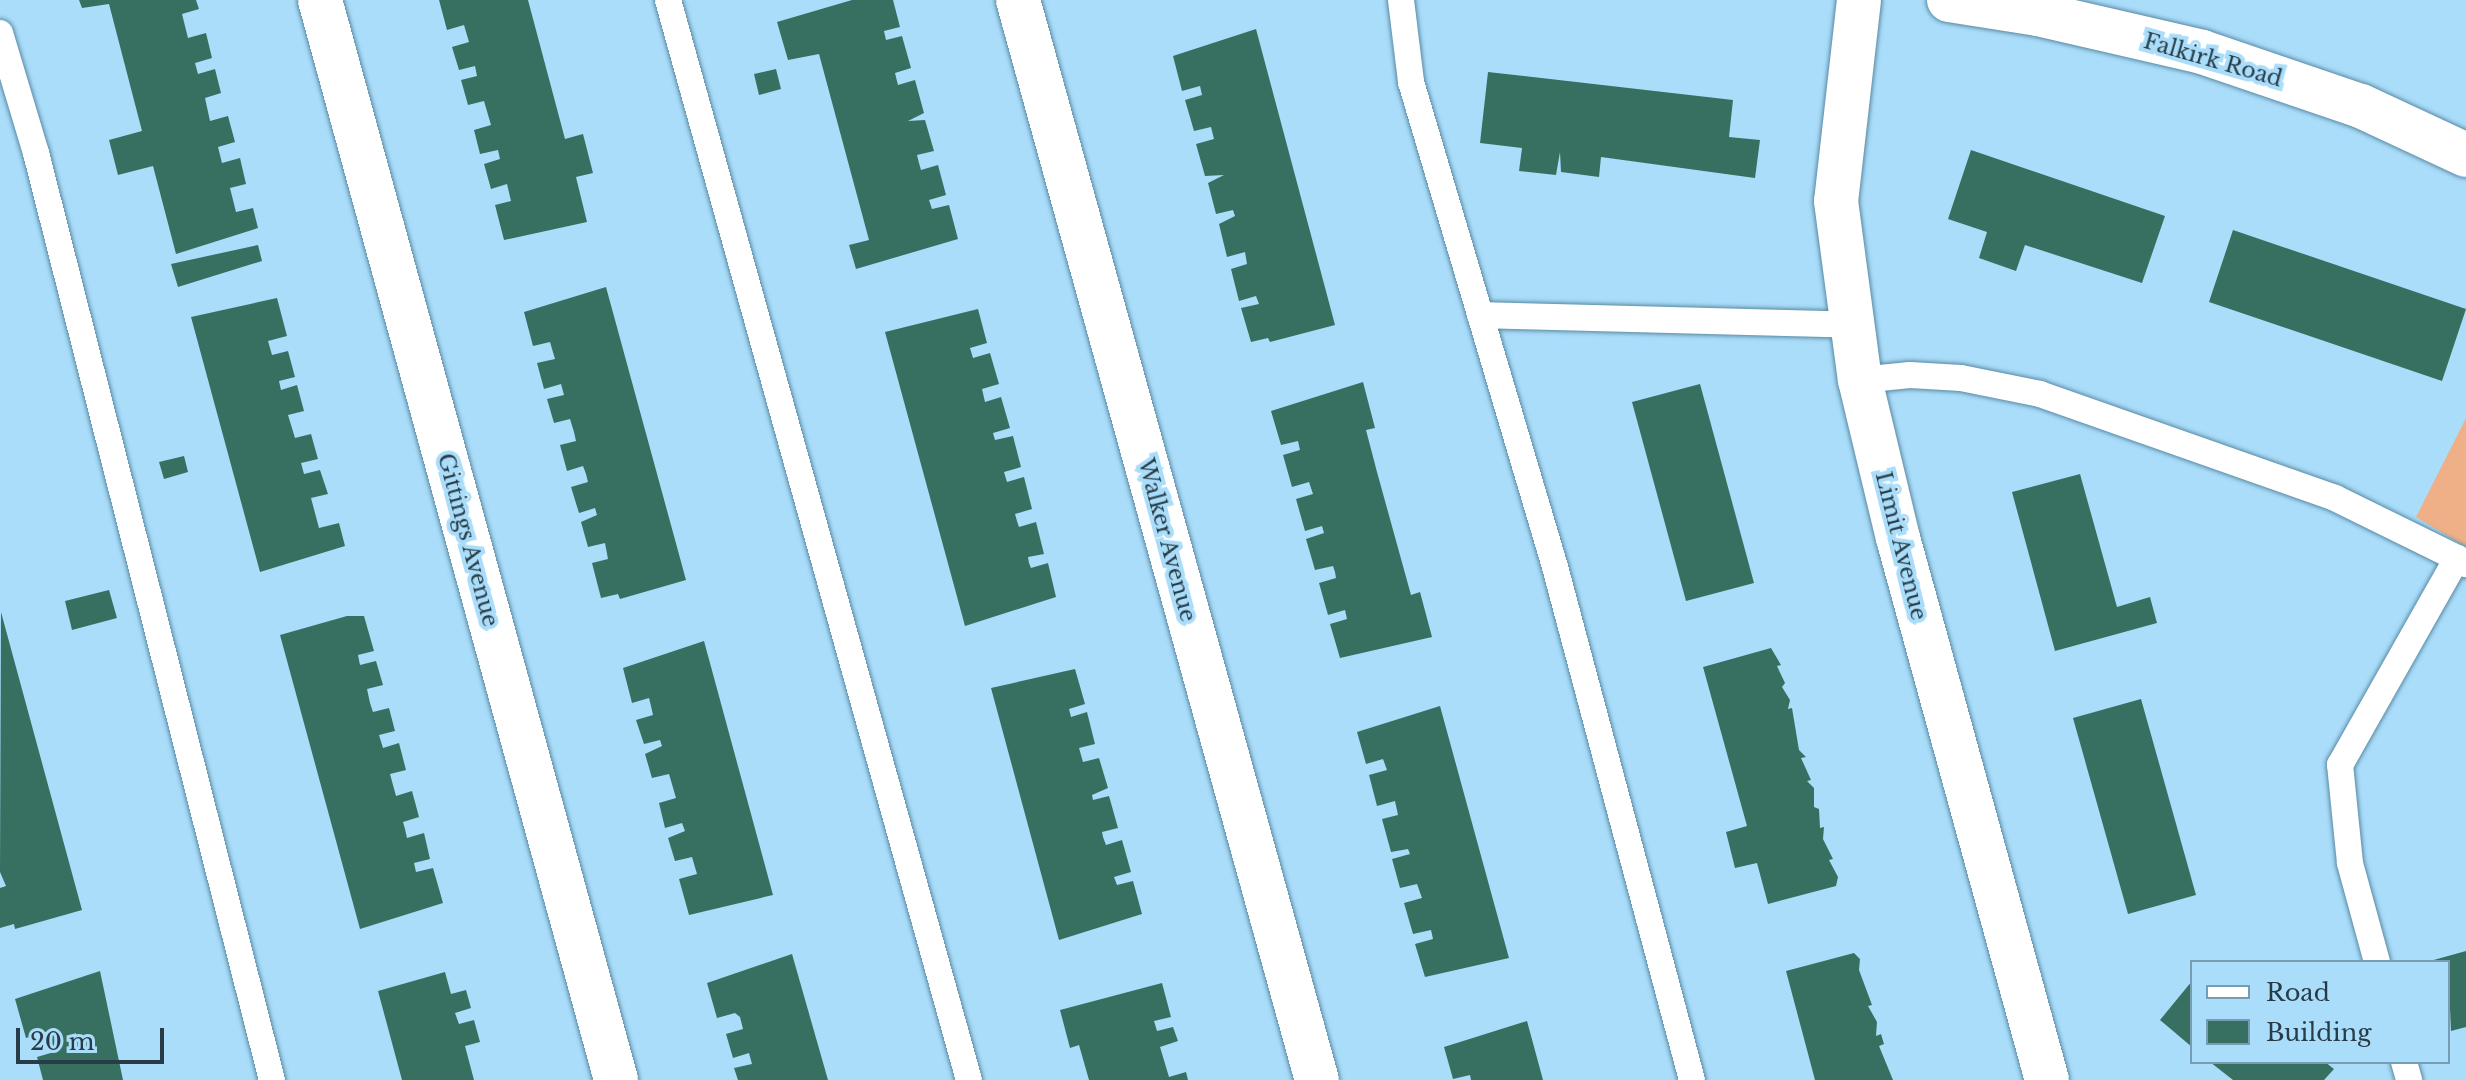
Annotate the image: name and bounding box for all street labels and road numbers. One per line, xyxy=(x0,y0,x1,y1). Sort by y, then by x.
street label: Falkirk Road xyxy=(2141,28,2285,92)
street label: Gittings Avenue xyxy=(432,450,504,630)
street label: Walker Avenue xyxy=(1132,455,1202,625)
street label: Limit Avenue xyxy=(1870,469,1932,623)

